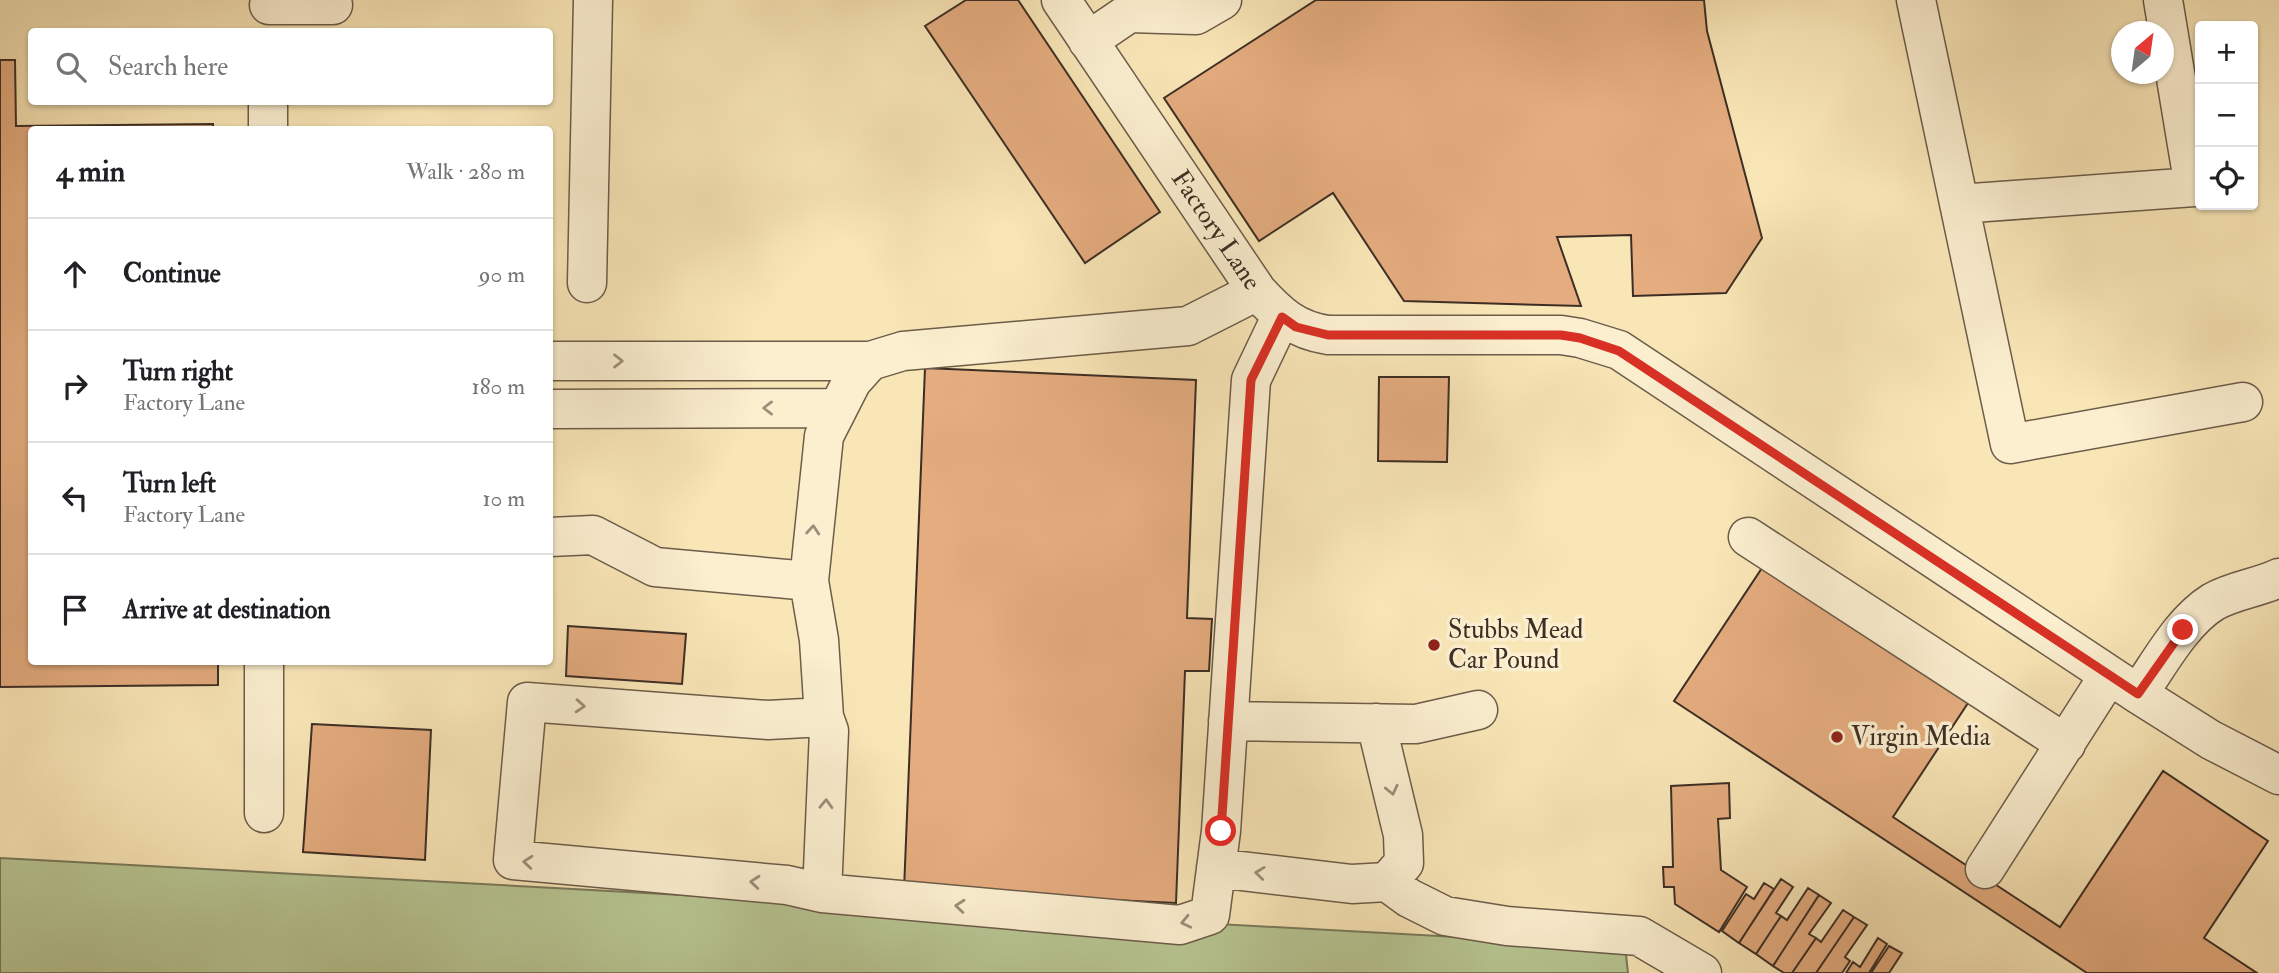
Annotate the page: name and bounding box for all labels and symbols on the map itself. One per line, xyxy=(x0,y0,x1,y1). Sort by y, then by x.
north arrow xyxy=(2111,21,2174,84)
street label: Factory Lane xyxy=(1164,164,1268,296)
one-way arrow xyxy=(613,353,623,369)
one-way arrow xyxy=(762,400,773,416)
one-way arrow xyxy=(805,524,820,535)
place label: Stubbs Mead Car Pound xyxy=(1448,614,1583,676)
route end xyxy=(2167,614,2198,645)
marker: Stubbs Mead Car Pound xyxy=(1426,637,1442,653)
one-way arrow xyxy=(575,698,586,713)
place label: Virgin Media xyxy=(1851,721,1991,753)
marker: Virgin Media xyxy=(1829,729,1845,745)
one-way arrow xyxy=(1384,784,1398,796)
one-way arrow xyxy=(818,799,833,810)
route start xyxy=(1205,815,1236,846)
one-way arrow xyxy=(523,855,534,870)
one-way arrow xyxy=(1254,865,1266,880)
one-way arrow xyxy=(749,875,760,890)
one-way arrow xyxy=(954,899,965,914)
one-way arrow xyxy=(1181,914,1193,928)

